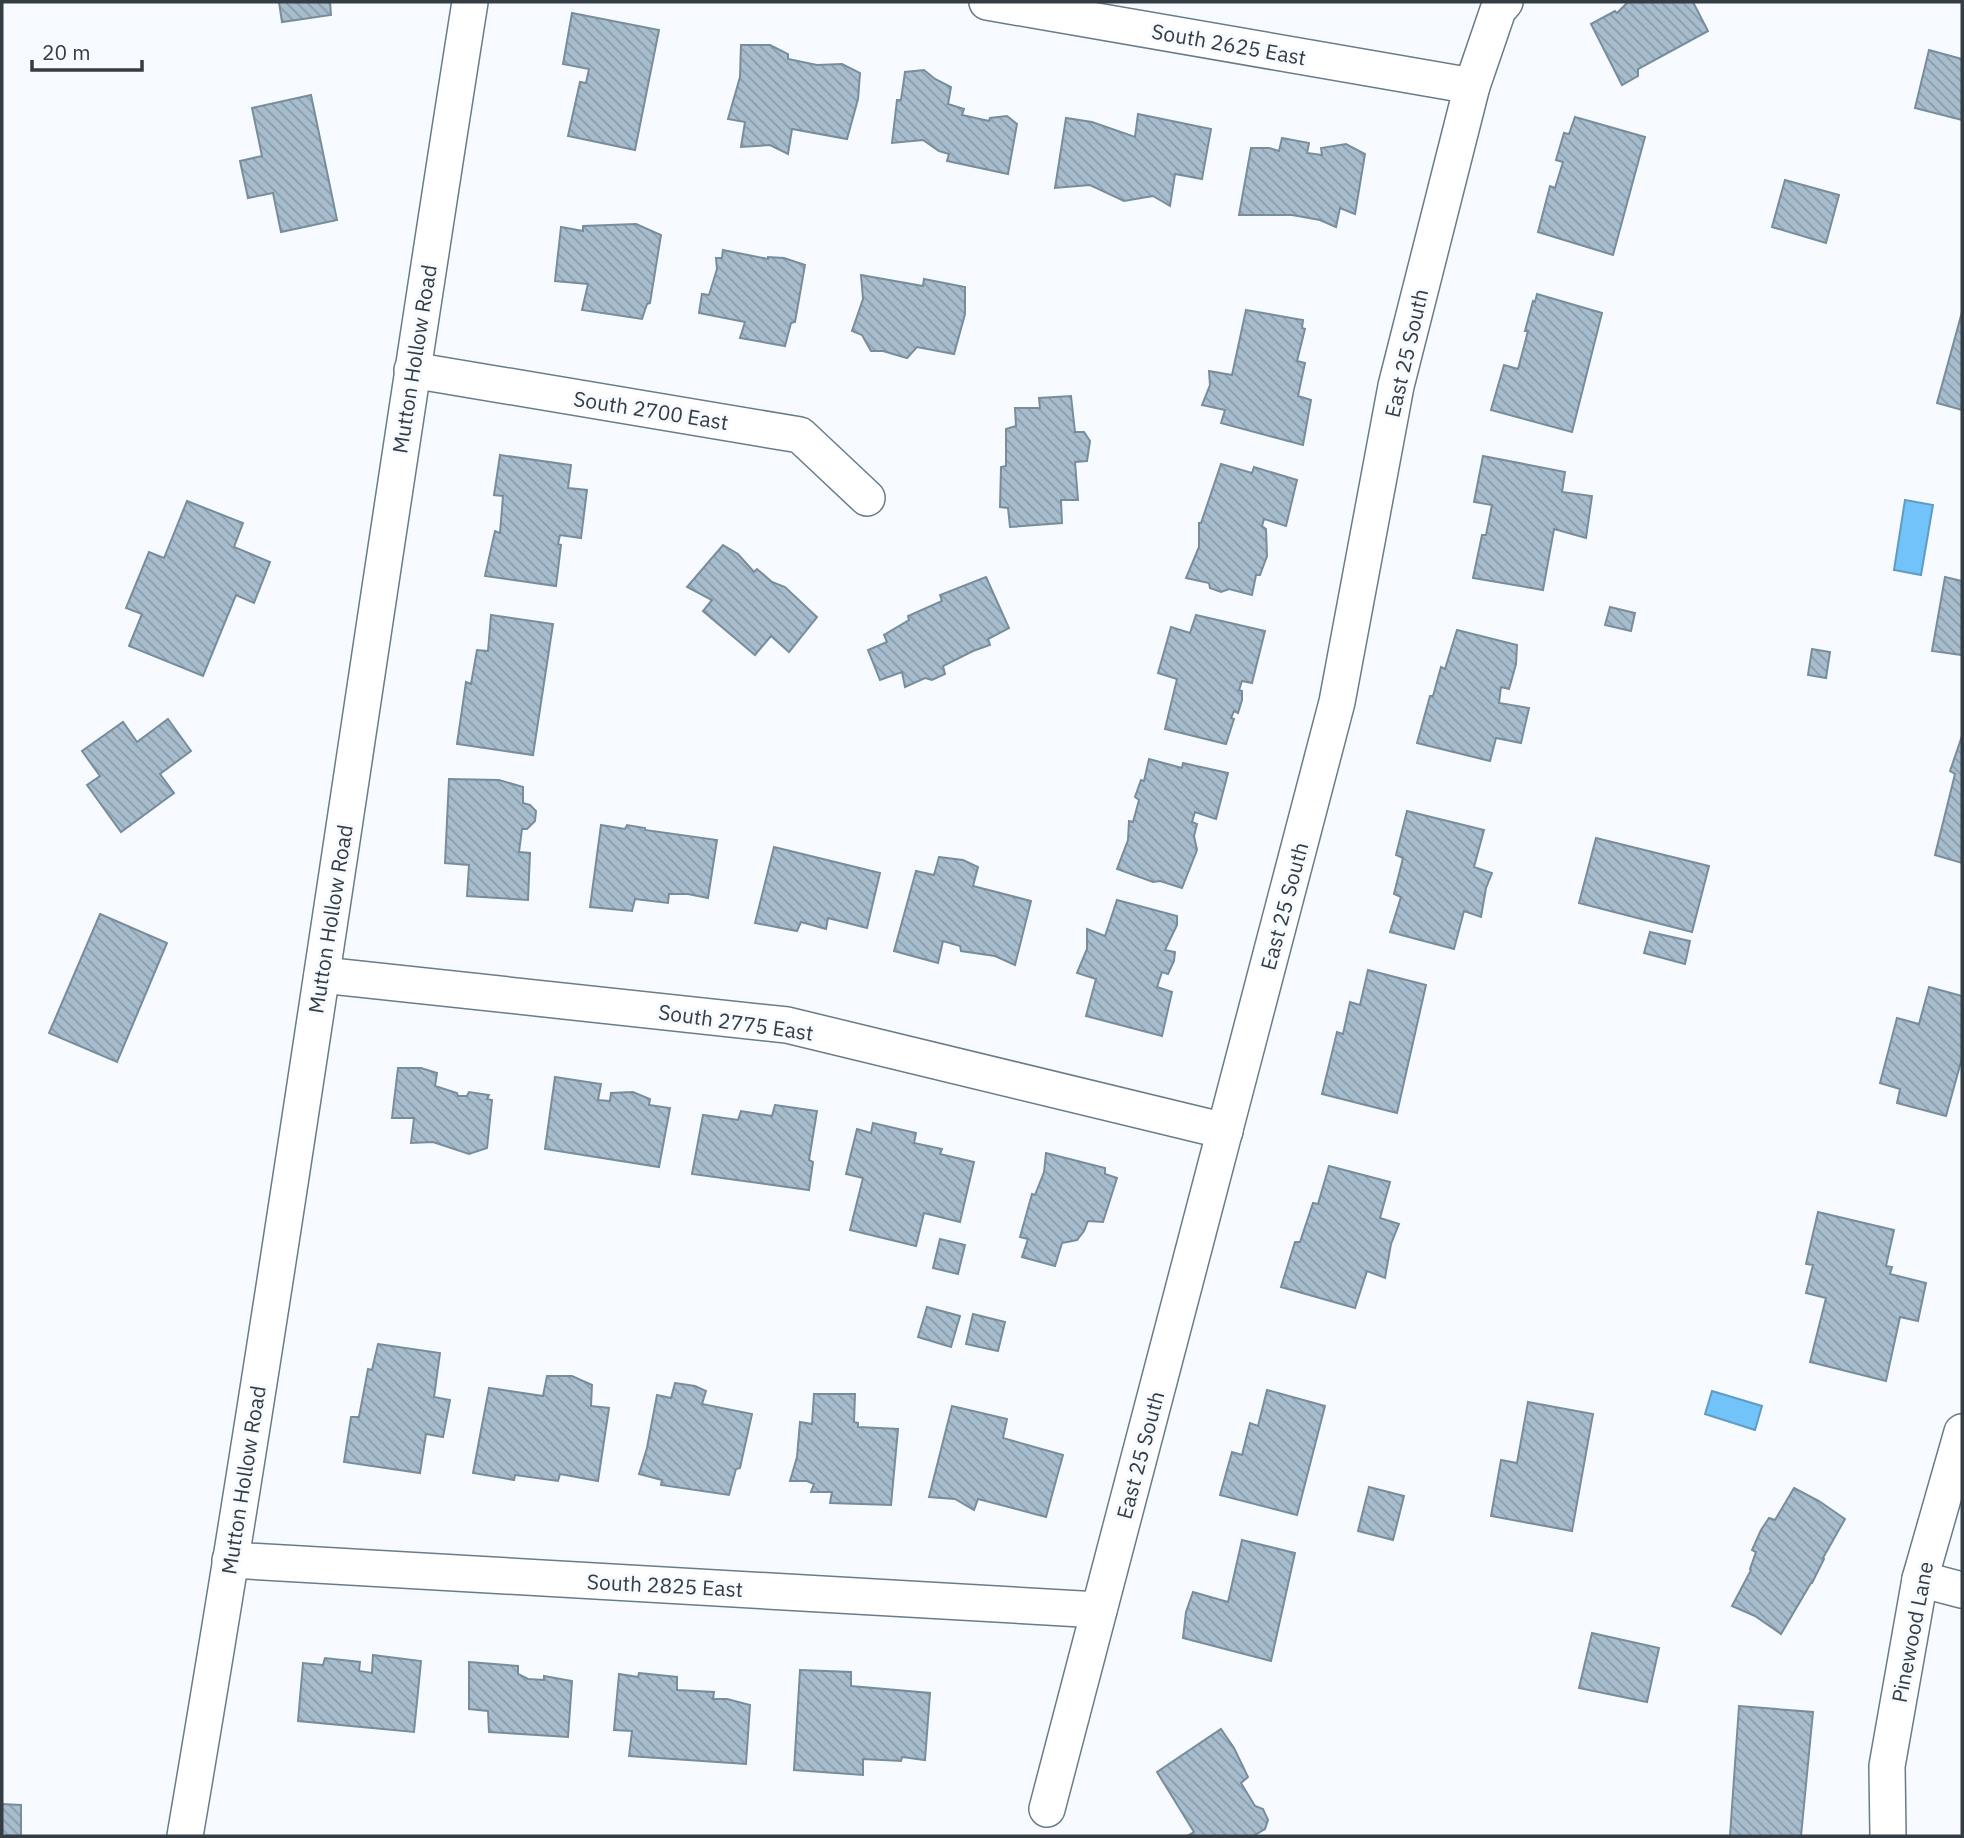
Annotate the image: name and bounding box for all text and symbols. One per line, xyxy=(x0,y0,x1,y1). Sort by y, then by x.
street label: South 2625 East xyxy=(1150,17,1308,71)
scale bar xyxy=(32,28,142,72)
text: 20 m xyxy=(42,38,91,66)
street label: Mutton Hollow Road xyxy=(385,262,443,456)
street label: East 25 South xyxy=(1378,286,1434,420)
street label: South 2700 East xyxy=(572,384,730,436)
street label: Mutton Hollow Road xyxy=(301,822,359,1016)
street label: East 25 South xyxy=(1253,839,1315,973)
street label: South 2775 East xyxy=(657,997,815,1047)
street label: Mutton Hollow Road xyxy=(214,1383,272,1577)
street label: East 25 South xyxy=(1109,1388,1171,1522)
street label: Pinewood Lane xyxy=(1885,1559,1939,1705)
street label: South 2825 East xyxy=(586,1567,744,1603)

